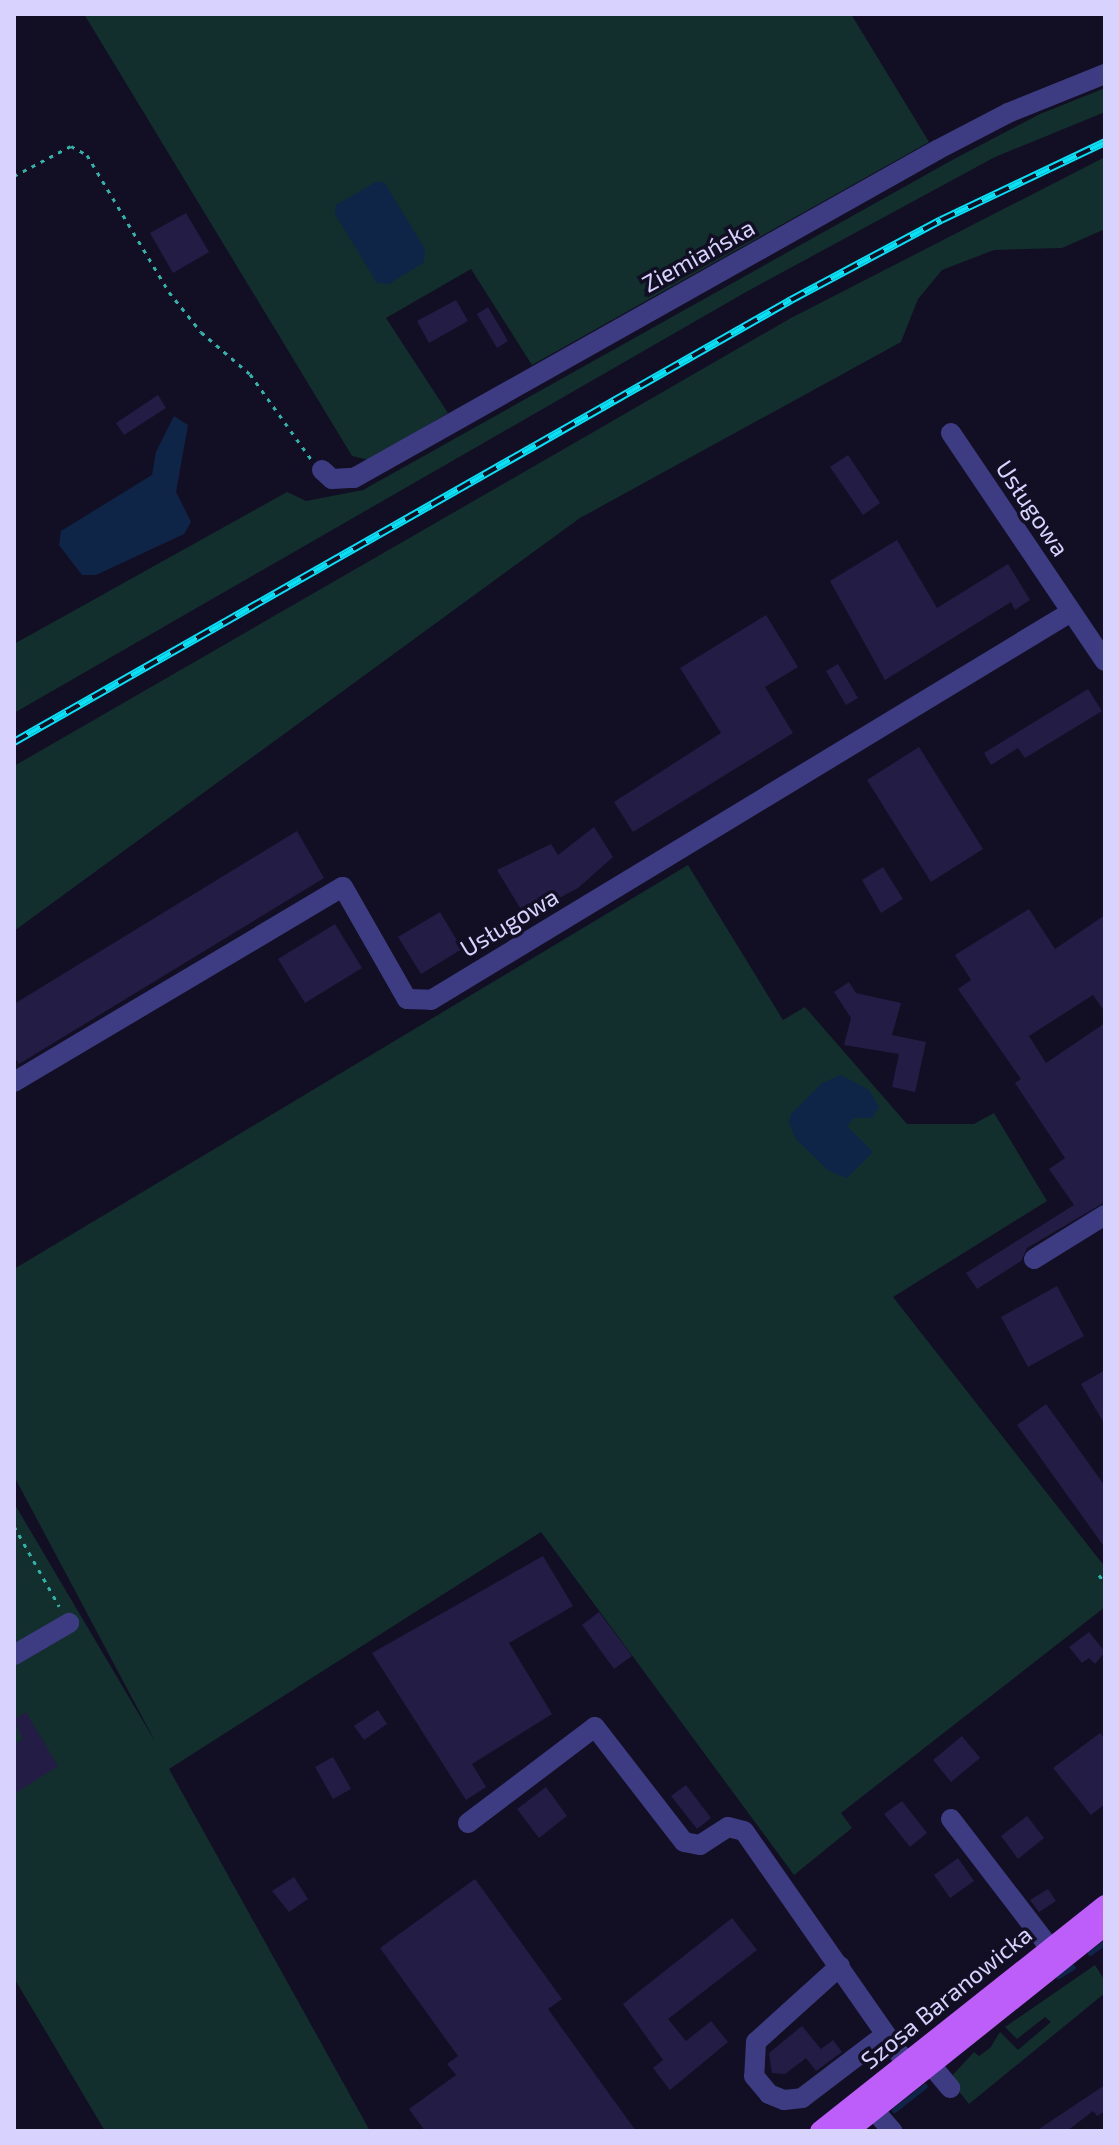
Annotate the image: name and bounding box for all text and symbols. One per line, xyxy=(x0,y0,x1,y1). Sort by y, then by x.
street label: Ziemiańska xyxy=(637,212,759,298)
street label: Usługowa xyxy=(990,455,1076,561)
street label: Usługowa xyxy=(455,881,563,963)
street label: Szosa Baranowicka xyxy=(855,1919,1037,2075)

